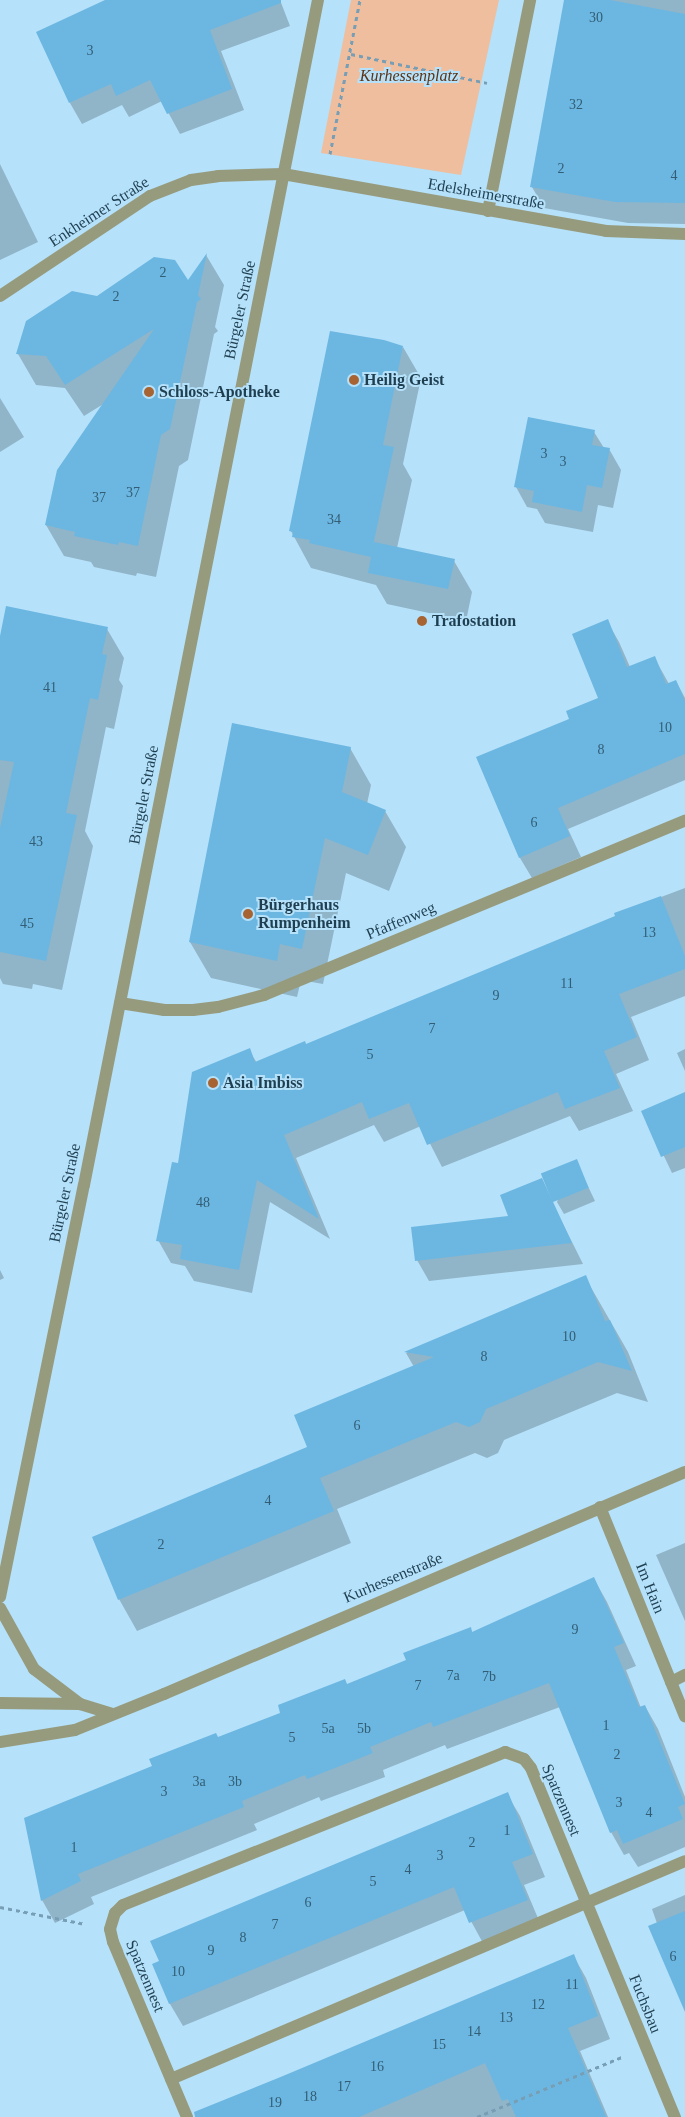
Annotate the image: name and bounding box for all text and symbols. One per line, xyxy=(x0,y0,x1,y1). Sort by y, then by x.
house number: 30 xyxy=(589,10,603,26)
house number: 3 xyxy=(86,43,94,59)
park label: Kurhessenplatz xyxy=(360,66,458,86)
house number: 32 xyxy=(569,97,583,113)
house number: 2 xyxy=(558,161,564,177)
house number: 4 xyxy=(671,168,678,184)
street label: Enkheimer Straße xyxy=(46,173,152,251)
street label: Edelsheimerstraße xyxy=(426,174,546,214)
street label: Bürgeler Straße xyxy=(220,259,260,361)
house number: 2 xyxy=(160,265,167,281)
house number: 2 xyxy=(112,289,120,305)
place label: Heilig Geist xyxy=(364,370,444,390)
marker: Heilig Geist xyxy=(348,374,360,386)
place label: Schloss-Apotheke xyxy=(159,382,280,402)
marker: Schloss-Apotheke xyxy=(143,386,155,398)
house number: 3 xyxy=(540,446,548,462)
house number: 3 xyxy=(560,454,566,470)
house number: 37 xyxy=(126,485,140,501)
house number: 37 xyxy=(92,490,106,506)
house number: 34 xyxy=(327,512,341,528)
place label: Trafostation xyxy=(432,611,516,631)
marker: Trafostation xyxy=(416,615,428,627)
house number: 41 xyxy=(43,680,57,696)
house number: 10 xyxy=(658,720,672,736)
house number: 8 xyxy=(598,742,604,758)
street label: Bürgeler Straße xyxy=(125,744,163,846)
house number: 6 xyxy=(530,815,538,831)
house number: 43 xyxy=(29,834,43,850)
place label: Bürgerhaus Rumpenheim xyxy=(258,895,350,933)
street label: Pfaffenweg xyxy=(363,898,439,944)
marker: Bürgerhaus Rumpenheim xyxy=(242,908,254,920)
house number: 45 xyxy=(20,916,34,932)
house number: 13 xyxy=(642,925,656,941)
house number: 11 xyxy=(560,976,574,992)
house number: 9 xyxy=(492,988,500,1004)
house number: 7 xyxy=(428,1021,436,1037)
house number: 5 xyxy=(366,1047,374,1063)
place label: Asia Imbiss xyxy=(223,1073,303,1093)
marker: Asia Imbiss xyxy=(207,1077,219,1089)
street label: Bürgeler Straße xyxy=(45,1142,85,1244)
house number: 48 xyxy=(196,1195,210,1211)
house number: 10 xyxy=(562,1329,576,1345)
house number: 8 xyxy=(480,1349,488,1365)
house number: 6 xyxy=(354,1418,361,1434)
house number: 4 xyxy=(264,1493,272,1509)
house number: 2 xyxy=(158,1537,165,1553)
street label: Kurhessenstraße xyxy=(341,1549,445,1607)
street label: Im Hain xyxy=(631,1560,669,1616)
house number: 9 xyxy=(572,1622,578,1638)
house number: 7a xyxy=(446,1668,460,1684)
house number: 7b xyxy=(482,1669,496,1685)
house number: 7 xyxy=(414,1678,422,1694)
house number: 1 xyxy=(602,1718,610,1734)
house number: 5a xyxy=(321,1721,335,1737)
house number: 5b xyxy=(357,1721,371,1737)
house number: 5 xyxy=(288,1730,296,1746)
house number: 2 xyxy=(614,1747,620,1763)
street label: Spatzennest xyxy=(537,1761,585,1839)
house number: 3a xyxy=(192,1774,206,1790)
house number: 3b xyxy=(228,1774,242,1790)
house number: 3 xyxy=(160,1784,168,1800)
house number: 3 xyxy=(616,1795,622,1811)
house number: 4 xyxy=(646,1805,652,1821)
house number: 1 xyxy=(504,1823,511,1839)
house number: 2 xyxy=(468,1835,476,1851)
house number: 1 xyxy=(70,1840,78,1856)
house number: 3 xyxy=(436,1848,444,1864)
house number: 4 xyxy=(404,1862,412,1878)
house number: 5 xyxy=(369,1874,376,1890)
house number: 6 xyxy=(304,1895,312,1911)
house number: 7 xyxy=(272,1917,278,1933)
house number: 8 xyxy=(240,1930,247,1946)
street label: Spatzennest xyxy=(121,1937,169,2015)
house number: 9 xyxy=(208,1943,215,1959)
house number: 6 xyxy=(670,1949,676,1965)
house number: 10 xyxy=(171,1964,185,1980)
street label: Fuchsbau xyxy=(625,1972,665,2036)
house number: 11 xyxy=(565,1977,579,1993)
house number: 12 xyxy=(531,1997,545,2013)
house number: 13 xyxy=(499,2010,513,2026)
house number: 14 xyxy=(467,2024,481,2040)
house number: 15 xyxy=(432,2037,446,2053)
house number: 16 xyxy=(370,2059,384,2075)
house number: 17 xyxy=(337,2079,351,2095)
house number: 18 xyxy=(303,2089,317,2105)
house number: 19 xyxy=(268,2095,282,2111)

